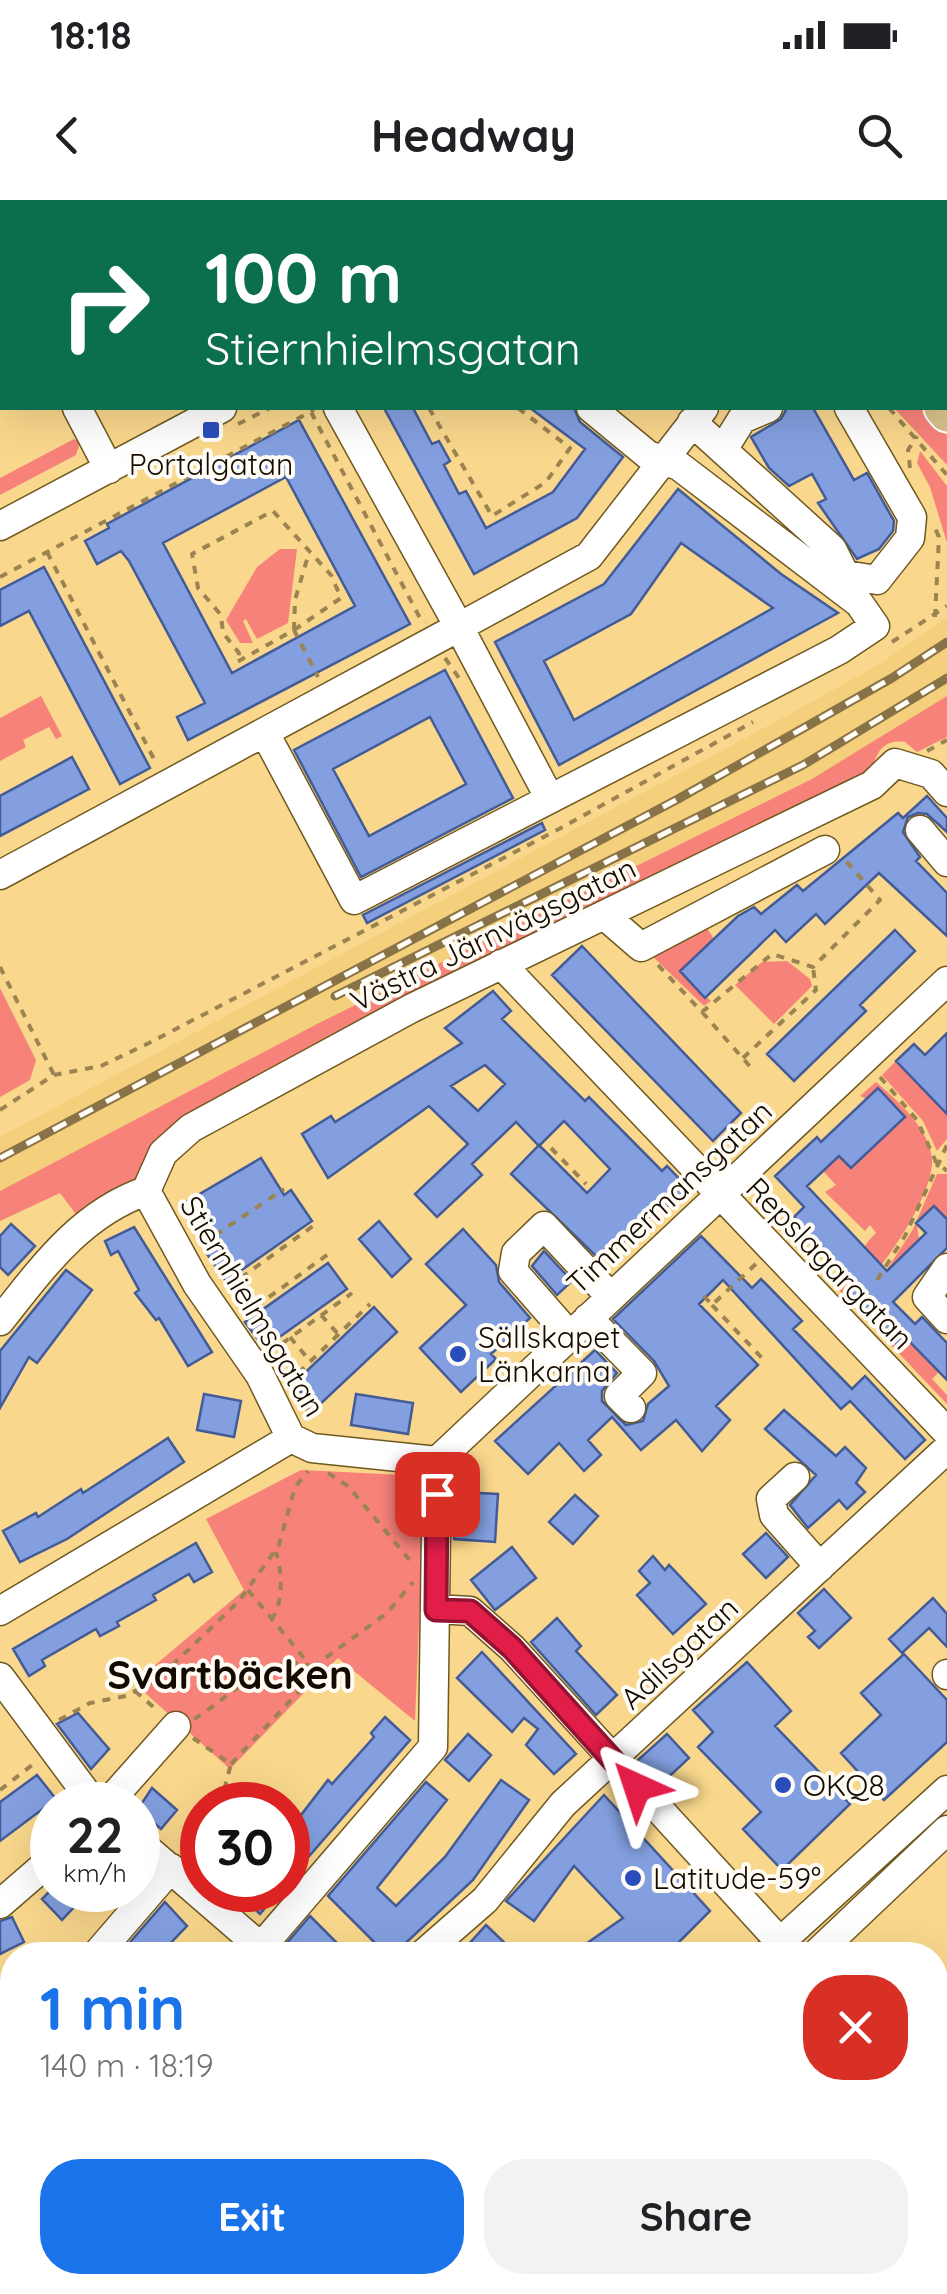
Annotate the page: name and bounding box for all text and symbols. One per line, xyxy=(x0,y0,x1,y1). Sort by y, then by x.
text: 18:18 xyxy=(50,11,132,59)
text: Headway xyxy=(371,107,576,163)
icon: back xyxy=(40,108,95,163)
icon: search xyxy=(852,108,907,163)
text: 100 m xyxy=(205,233,402,321)
icon: right xyxy=(40,240,170,370)
text: Stiernhielmsgatan xyxy=(205,320,581,376)
marker: Portalgatan xyxy=(200,419,222,441)
place label: Portalgatan xyxy=(129,445,293,483)
street label: Västra Järnvägsgatan xyxy=(344,848,642,1020)
street label: Timmermansgatan xyxy=(558,1092,780,1302)
street label: Repslagargatan xyxy=(738,1169,922,1357)
street label: Stiernhielmsgatan xyxy=(172,1189,334,1423)
place label: Sällskapet Länkarna xyxy=(478,1318,620,1390)
marker: Sällskapet Länkarna xyxy=(447,1343,469,1365)
pin xyxy=(395,1452,480,1537)
icon: arrive xyxy=(410,1467,465,1522)
street label: Adilsgatan xyxy=(612,1589,746,1717)
district label: Svartbäcken xyxy=(107,1649,353,1699)
position arrow xyxy=(585,1735,689,1839)
place label: OKQ8 xyxy=(803,1766,885,1804)
marker: OKQ8 xyxy=(772,1774,794,1796)
speed limit sign: 30 xyxy=(180,1782,310,1912)
text: 22 xyxy=(67,1803,123,1866)
text: km/h xyxy=(63,1857,127,1888)
place label: Latitude-59° xyxy=(653,1859,821,1897)
marker: Latitude-59° xyxy=(622,1867,644,1889)
text: 1 min xyxy=(40,1970,185,2045)
button: close xyxy=(803,1975,908,2080)
text: 140 m · 18:19 xyxy=(40,2045,214,2085)
button: Exit xyxy=(40,2159,464,2274)
button: Share xyxy=(484,2159,908,2274)

